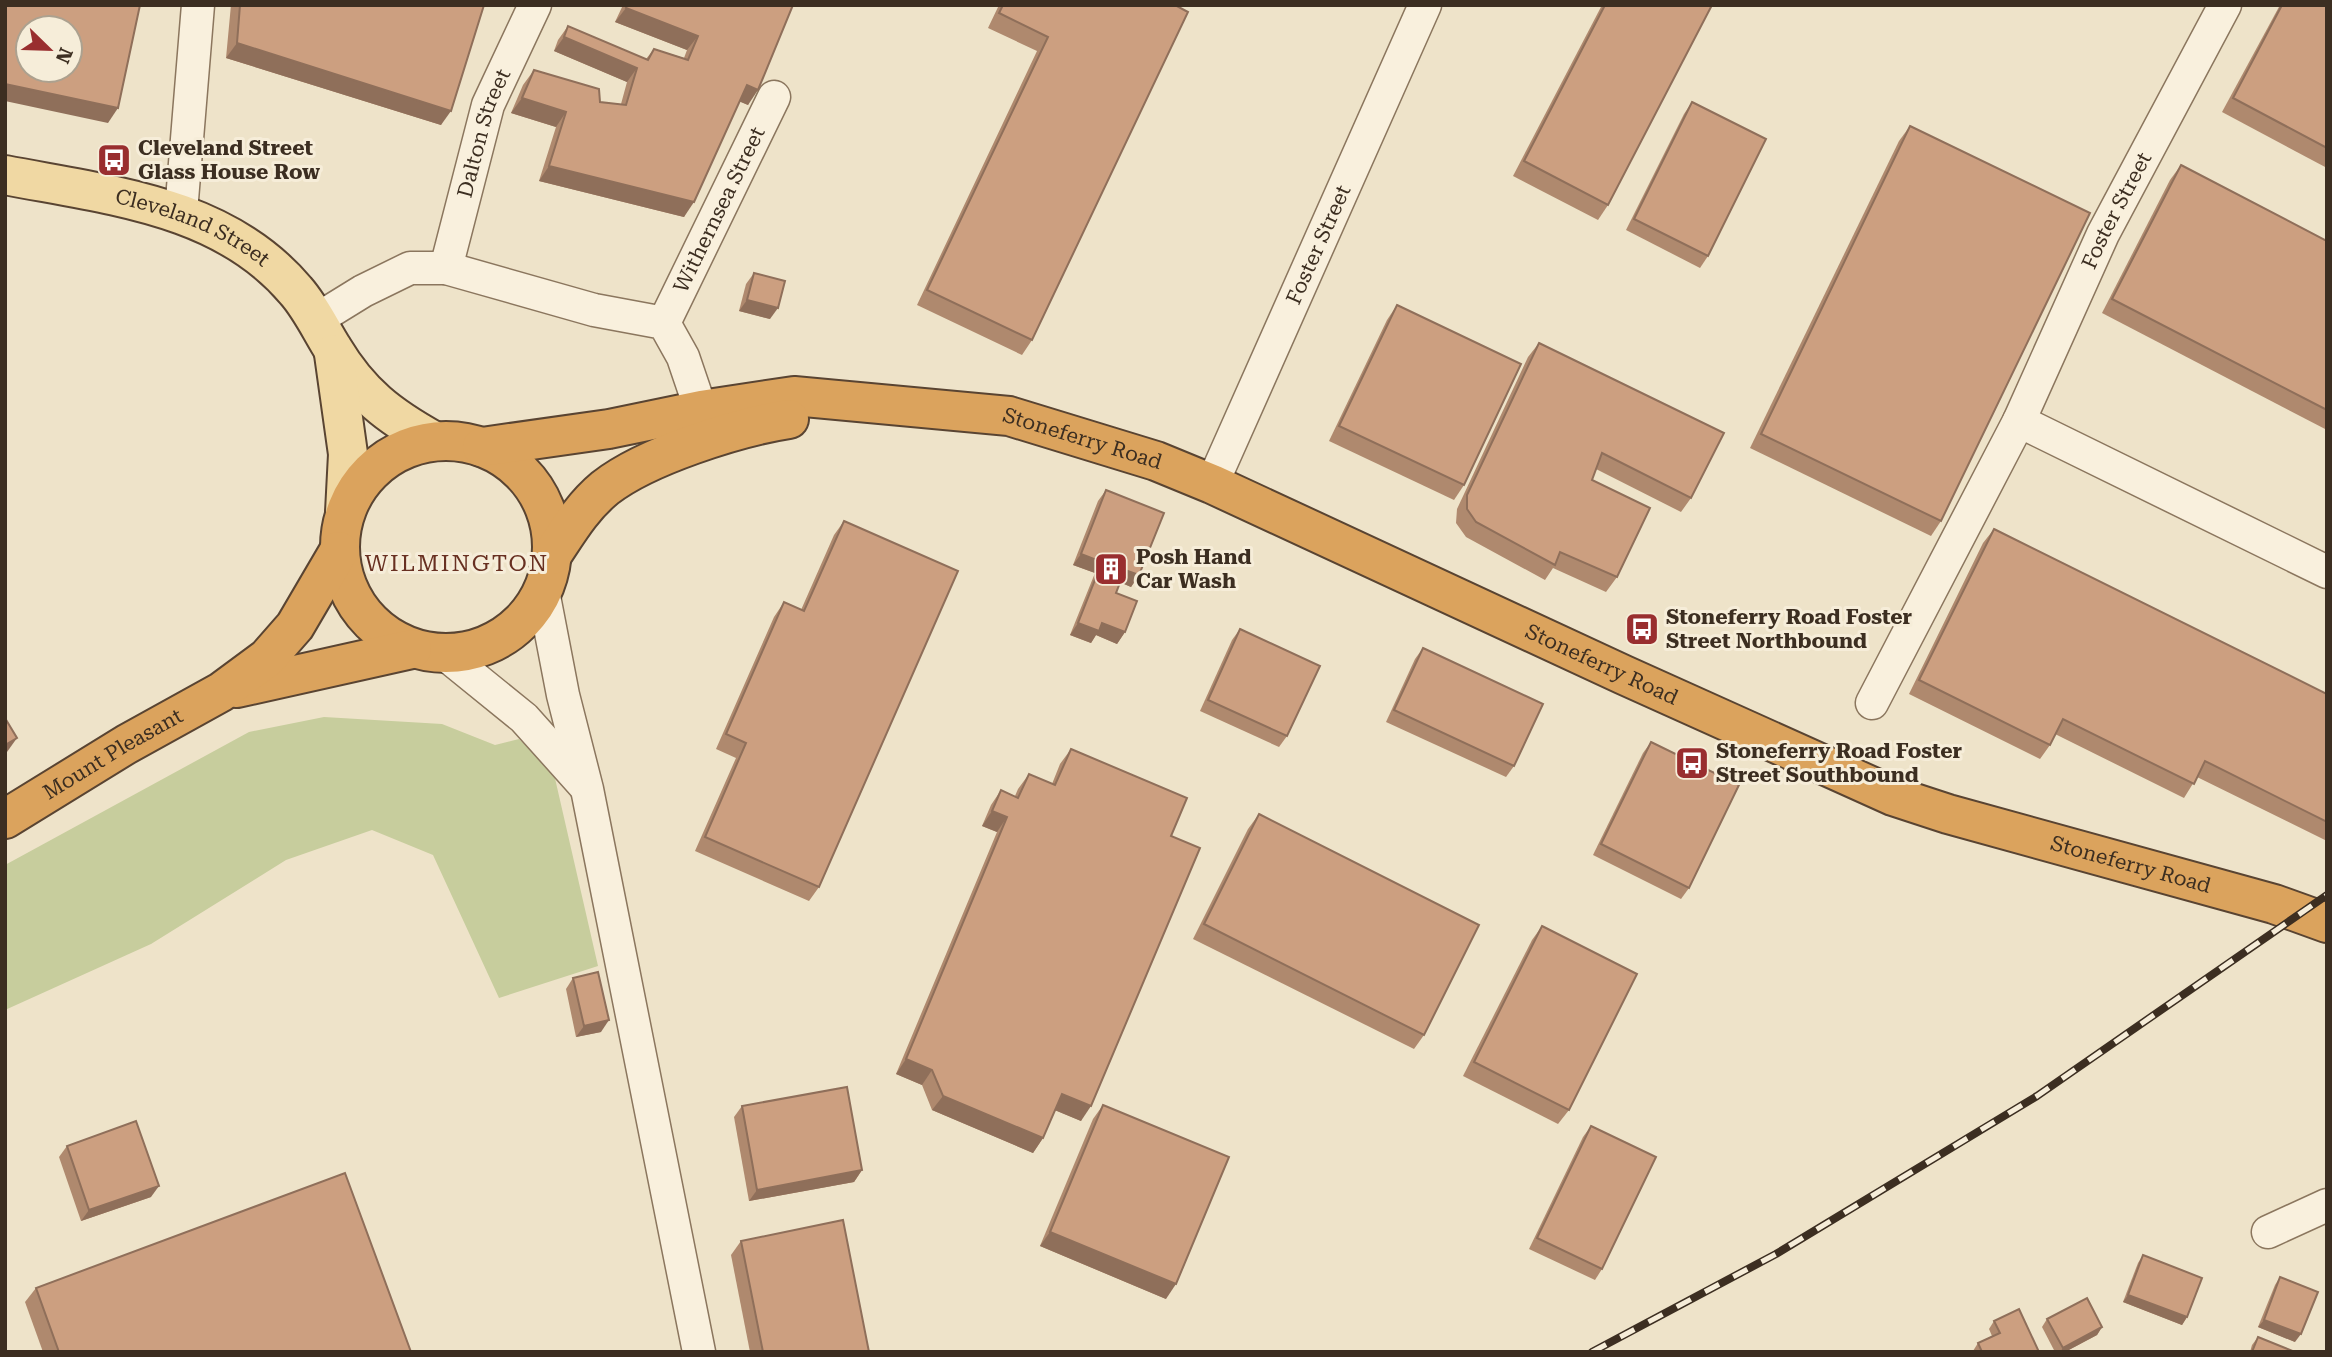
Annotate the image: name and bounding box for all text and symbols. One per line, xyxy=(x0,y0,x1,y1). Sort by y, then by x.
north arrow xyxy=(14,14,84,84)
text: N xyxy=(51,44,78,67)
street label: Dalton Street xyxy=(453,65,515,200)
street label: Withernsea Street xyxy=(669,123,770,297)
place label: Cleveland Street Glass House Row xyxy=(138,136,320,184)
bus stop icon: Cleveland Street Glass House Row xyxy=(95,141,133,179)
street label: Foster Street xyxy=(2077,148,2156,273)
street label: Foster Street xyxy=(1281,181,1355,308)
street label: Cleveland Street xyxy=(113,184,275,271)
street label: Stoneferry Road xyxy=(1000,403,1165,474)
place label: Posh Hand Car Wash xyxy=(1136,545,1252,593)
district label: WILMINGTON xyxy=(365,550,549,577)
building icon: Posh Hand Car Wash xyxy=(1092,550,1130,588)
place label: Stoneferry Road Foster Street Northbound xyxy=(1666,605,1913,653)
bus stop icon: Stoneferry Road Foster Street Northbound xyxy=(1623,610,1661,648)
street label: Stoneferry Road xyxy=(1522,619,1682,710)
street label: Mount Pleasant xyxy=(39,704,187,805)
place label: Stoneferry Road Foster Street Southbound xyxy=(1716,739,1963,787)
bus stop icon: Stoneferry Road Foster Street Southbound xyxy=(1673,744,1711,782)
street label: Stoneferry Road xyxy=(2048,831,2214,898)

